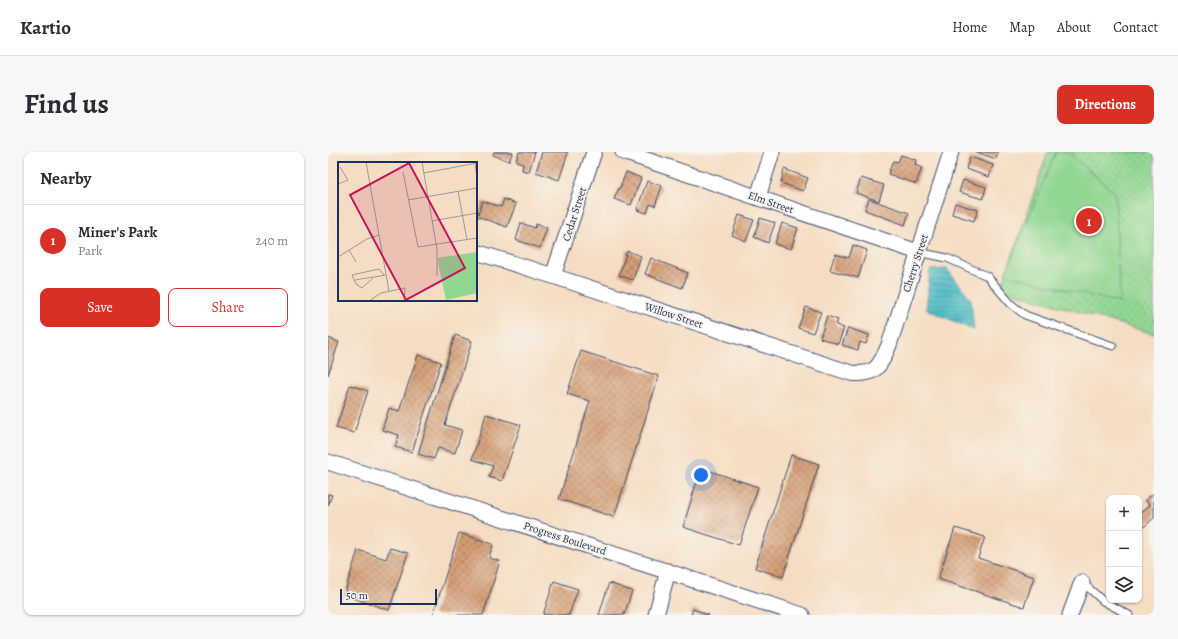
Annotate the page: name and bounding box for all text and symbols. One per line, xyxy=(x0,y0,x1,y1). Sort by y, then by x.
text: Kartio xyxy=(20,15,71,41)
text: Home xyxy=(952,18,987,37)
text: Map xyxy=(1009,18,1035,37)
text: About xyxy=(1057,18,1091,37)
text: Contact xyxy=(1113,18,1158,37)
text: Find us xyxy=(24,85,109,123)
button: Directions xyxy=(1057,85,1154,124)
inset map xyxy=(338,162,477,301)
text: Nearby xyxy=(40,167,91,190)
street label: Cedar Street xyxy=(559,185,590,243)
street label: Elm Street xyxy=(746,188,796,217)
pin: 1 xyxy=(1076,206,1102,236)
text: Miner's Park xyxy=(78,222,157,242)
text: 1 xyxy=(51,232,55,249)
text: 240 m xyxy=(256,232,288,249)
street label: Cherry Street xyxy=(899,232,932,294)
text: Park xyxy=(78,242,102,259)
button: Save xyxy=(40,288,160,327)
button: Share xyxy=(168,288,288,327)
street label: Willow Street xyxy=(642,299,705,332)
your location xyxy=(691,465,711,485)
map controls xyxy=(1106,495,1142,603)
button: + xyxy=(1106,495,1142,531)
street label: Progress Boulevard xyxy=(521,518,608,559)
button: − xyxy=(1106,531,1142,567)
button: layers xyxy=(1106,567,1142,603)
scale bar xyxy=(340,587,437,606)
text: 50 m xyxy=(346,588,368,603)

